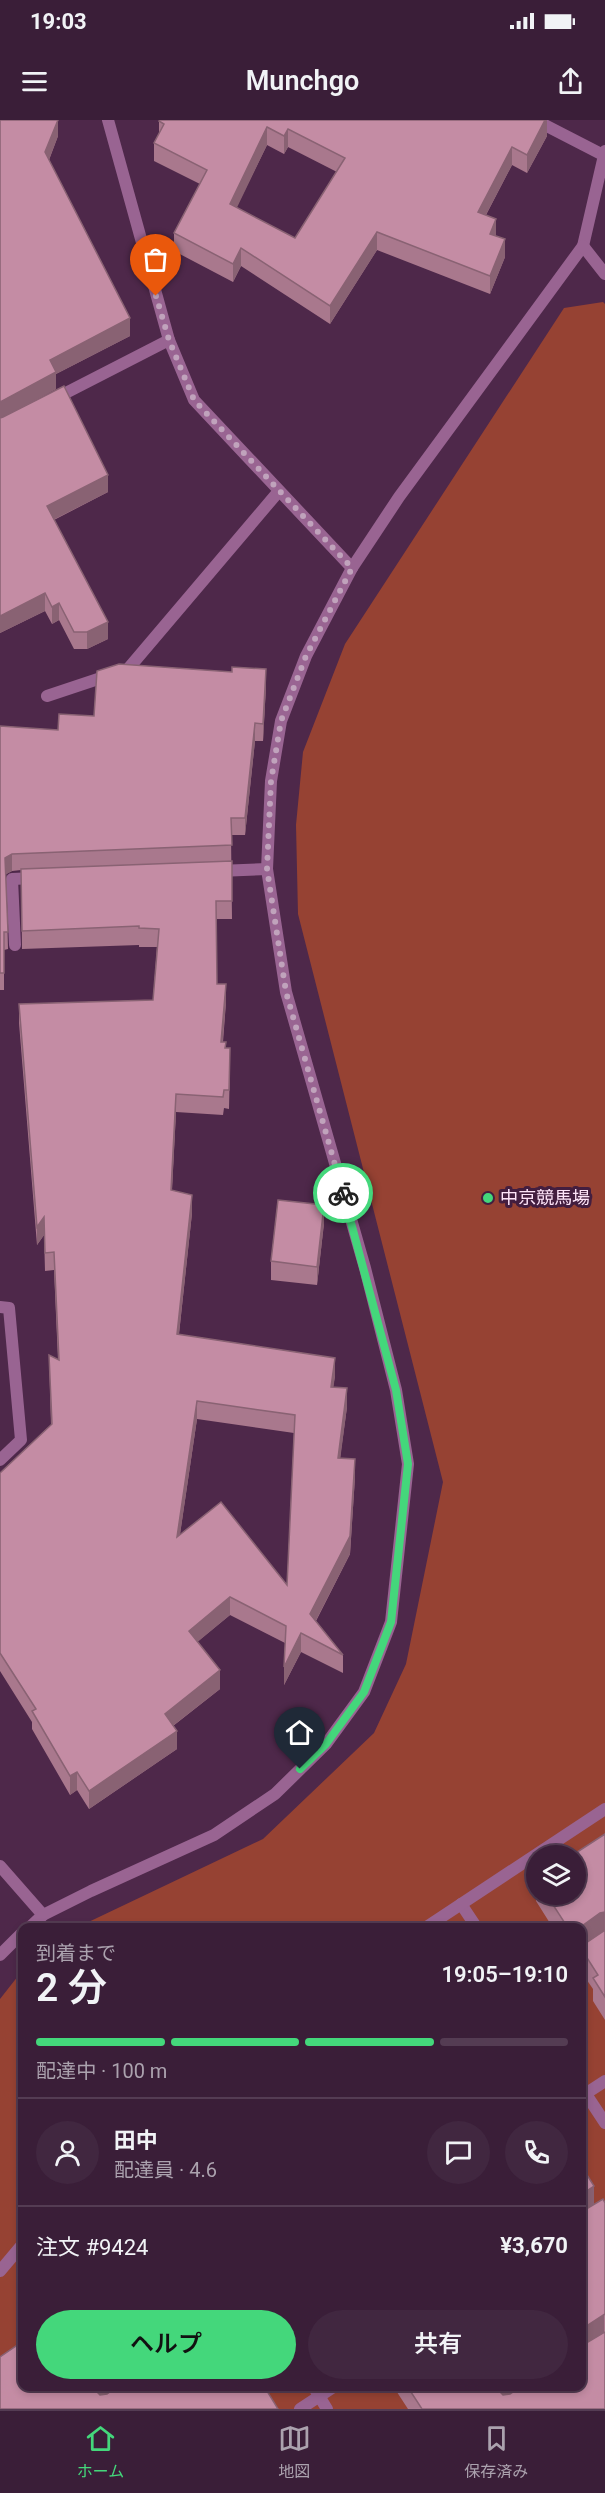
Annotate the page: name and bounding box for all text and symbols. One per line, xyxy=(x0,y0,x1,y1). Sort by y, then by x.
text: 19:03 xyxy=(30,9,87,34)
icon: menu xyxy=(18,65,51,98)
text: Munchgo xyxy=(246,65,359,97)
icon: share xyxy=(554,65,587,98)
pin xyxy=(130,234,181,296)
icon: bag xyxy=(139,243,172,276)
courier xyxy=(313,1163,373,1223)
icon: bike xyxy=(327,1177,360,1210)
place label: 中京競馬場 xyxy=(500,1187,590,1208)
marker: 中京競馬場 xyxy=(481,1191,495,1205)
pin xyxy=(274,1707,325,1769)
icon: home xyxy=(283,1716,316,1749)
map controls xyxy=(526,1845,586,1905)
button: layers xyxy=(526,1845,586,1905)
text: 到着まで xyxy=(36,1941,116,1965)
text: 19:05–19:10 xyxy=(441,1962,568,1987)
text: 2 分 xyxy=(36,1965,107,2011)
text: 配達中 · 100 m xyxy=(36,2059,167,2083)
button: person xyxy=(36,2121,99,2184)
button: chat xyxy=(427,2121,490,2184)
button: phone xyxy=(505,2121,568,2184)
text: 田中 xyxy=(114,2128,158,2153)
text: 配達員 · 4.6 xyxy=(114,2158,217,2182)
text: ¥3,670 xyxy=(500,2233,568,2258)
text: 注文 #9424 xyxy=(36,2235,148,2260)
button: ヘルプ xyxy=(36,2310,296,2379)
button: 共有 xyxy=(308,2310,568,2379)
tab: ホーム xyxy=(77,2422,124,2482)
tab: 地図 xyxy=(278,2422,311,2482)
tab: 保存済み xyxy=(464,2422,528,2482)

